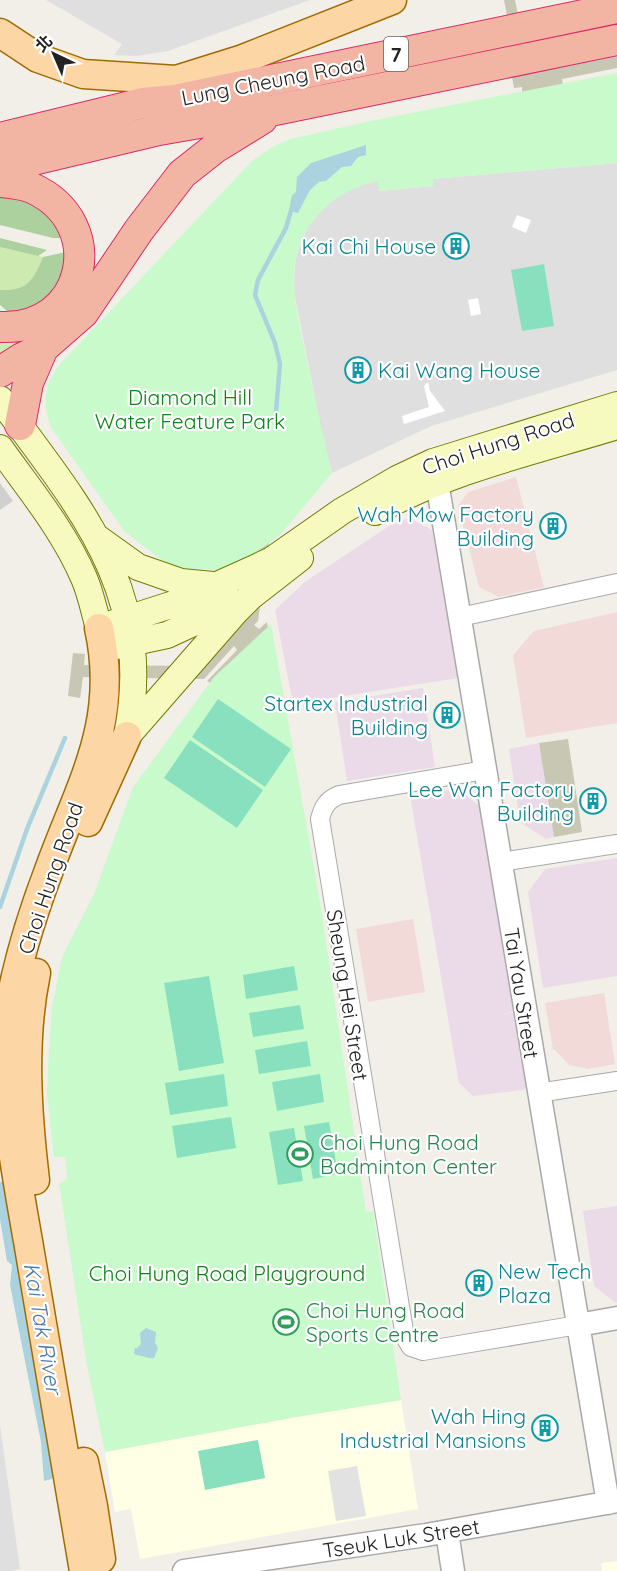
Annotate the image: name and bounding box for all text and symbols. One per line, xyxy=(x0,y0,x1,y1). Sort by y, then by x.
north arrow xyxy=(24,24,84,84)
text: 北 xyxy=(31,30,56,56)
road number: 7 xyxy=(384,37,408,71)
street label: Lung Cheung Road xyxy=(179,49,367,111)
building icon: Kai Chi House xyxy=(441,231,471,261)
place label: Kai Chi House xyxy=(302,233,436,259)
building icon: Kai Wang House xyxy=(343,355,373,385)
place label: Kai Wang House xyxy=(378,357,540,383)
park label: Diamond Hill Water Feature Park xyxy=(95,384,285,434)
street label: Choi Hung Road xyxy=(419,406,577,480)
place label: Wah Mow Factory Building xyxy=(357,501,534,551)
building icon: Wah Mow Factory Building xyxy=(538,511,568,541)
place label: Startex Industrial Building xyxy=(264,690,428,740)
building icon: Startex Industrial Building xyxy=(432,700,462,730)
place label: Lee Wan Factory Building xyxy=(408,776,574,826)
building icon: Lee Wan Factory Building xyxy=(578,786,608,816)
street label: Choi Hung Road xyxy=(12,799,88,957)
street label: Sheung Hei Street xyxy=(322,907,374,1083)
street label: Tai Yau Street xyxy=(499,926,545,1060)
place label: Choi Hung Road Badminton Center xyxy=(320,1129,497,1179)
sports icon: Choi Hung Road Badminton Center xyxy=(285,1139,315,1169)
place label: New Tech Plaza xyxy=(498,1258,592,1308)
water label: Kai Tak River xyxy=(18,1260,69,1398)
park label: Choi Hung Road Playground xyxy=(89,1260,365,1286)
building icon: New Tech Plaza xyxy=(464,1268,494,1298)
place label: Choi Hung Road Sports Centre xyxy=(306,1297,465,1347)
sports icon: Choi Hung Road Sports Centre xyxy=(271,1307,301,1337)
place label: Wah Hing Industrial Mansions xyxy=(340,1403,526,1453)
building icon: Wah Hing Industrial Mansions xyxy=(530,1413,560,1443)
street label: Tseuk Luk Street xyxy=(321,1513,481,1563)

